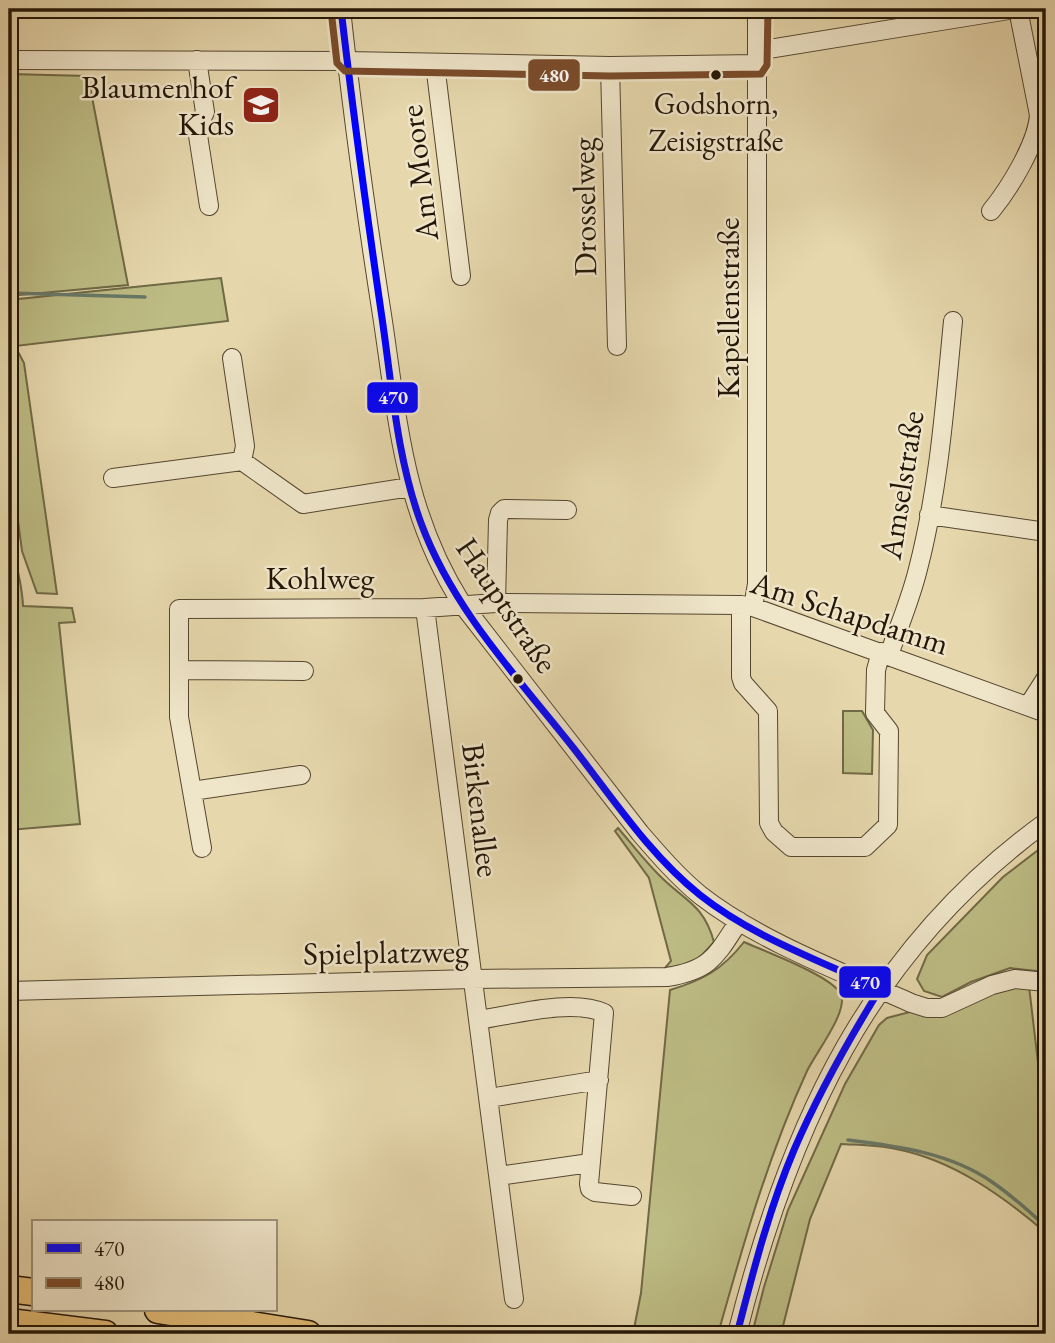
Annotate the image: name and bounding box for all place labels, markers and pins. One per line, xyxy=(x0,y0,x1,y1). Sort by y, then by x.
place label: Blaumenhof Kids xyxy=(81,66,238,145)
marker: Godshorn, Zeisigstraße xyxy=(709,68,723,82)
school or university icon: Blaumenhof Kids xyxy=(240,84,282,126)
place label: Godshorn, Zeisigstraße xyxy=(648,84,784,160)
unlabelled marker xyxy=(511,672,525,686)

